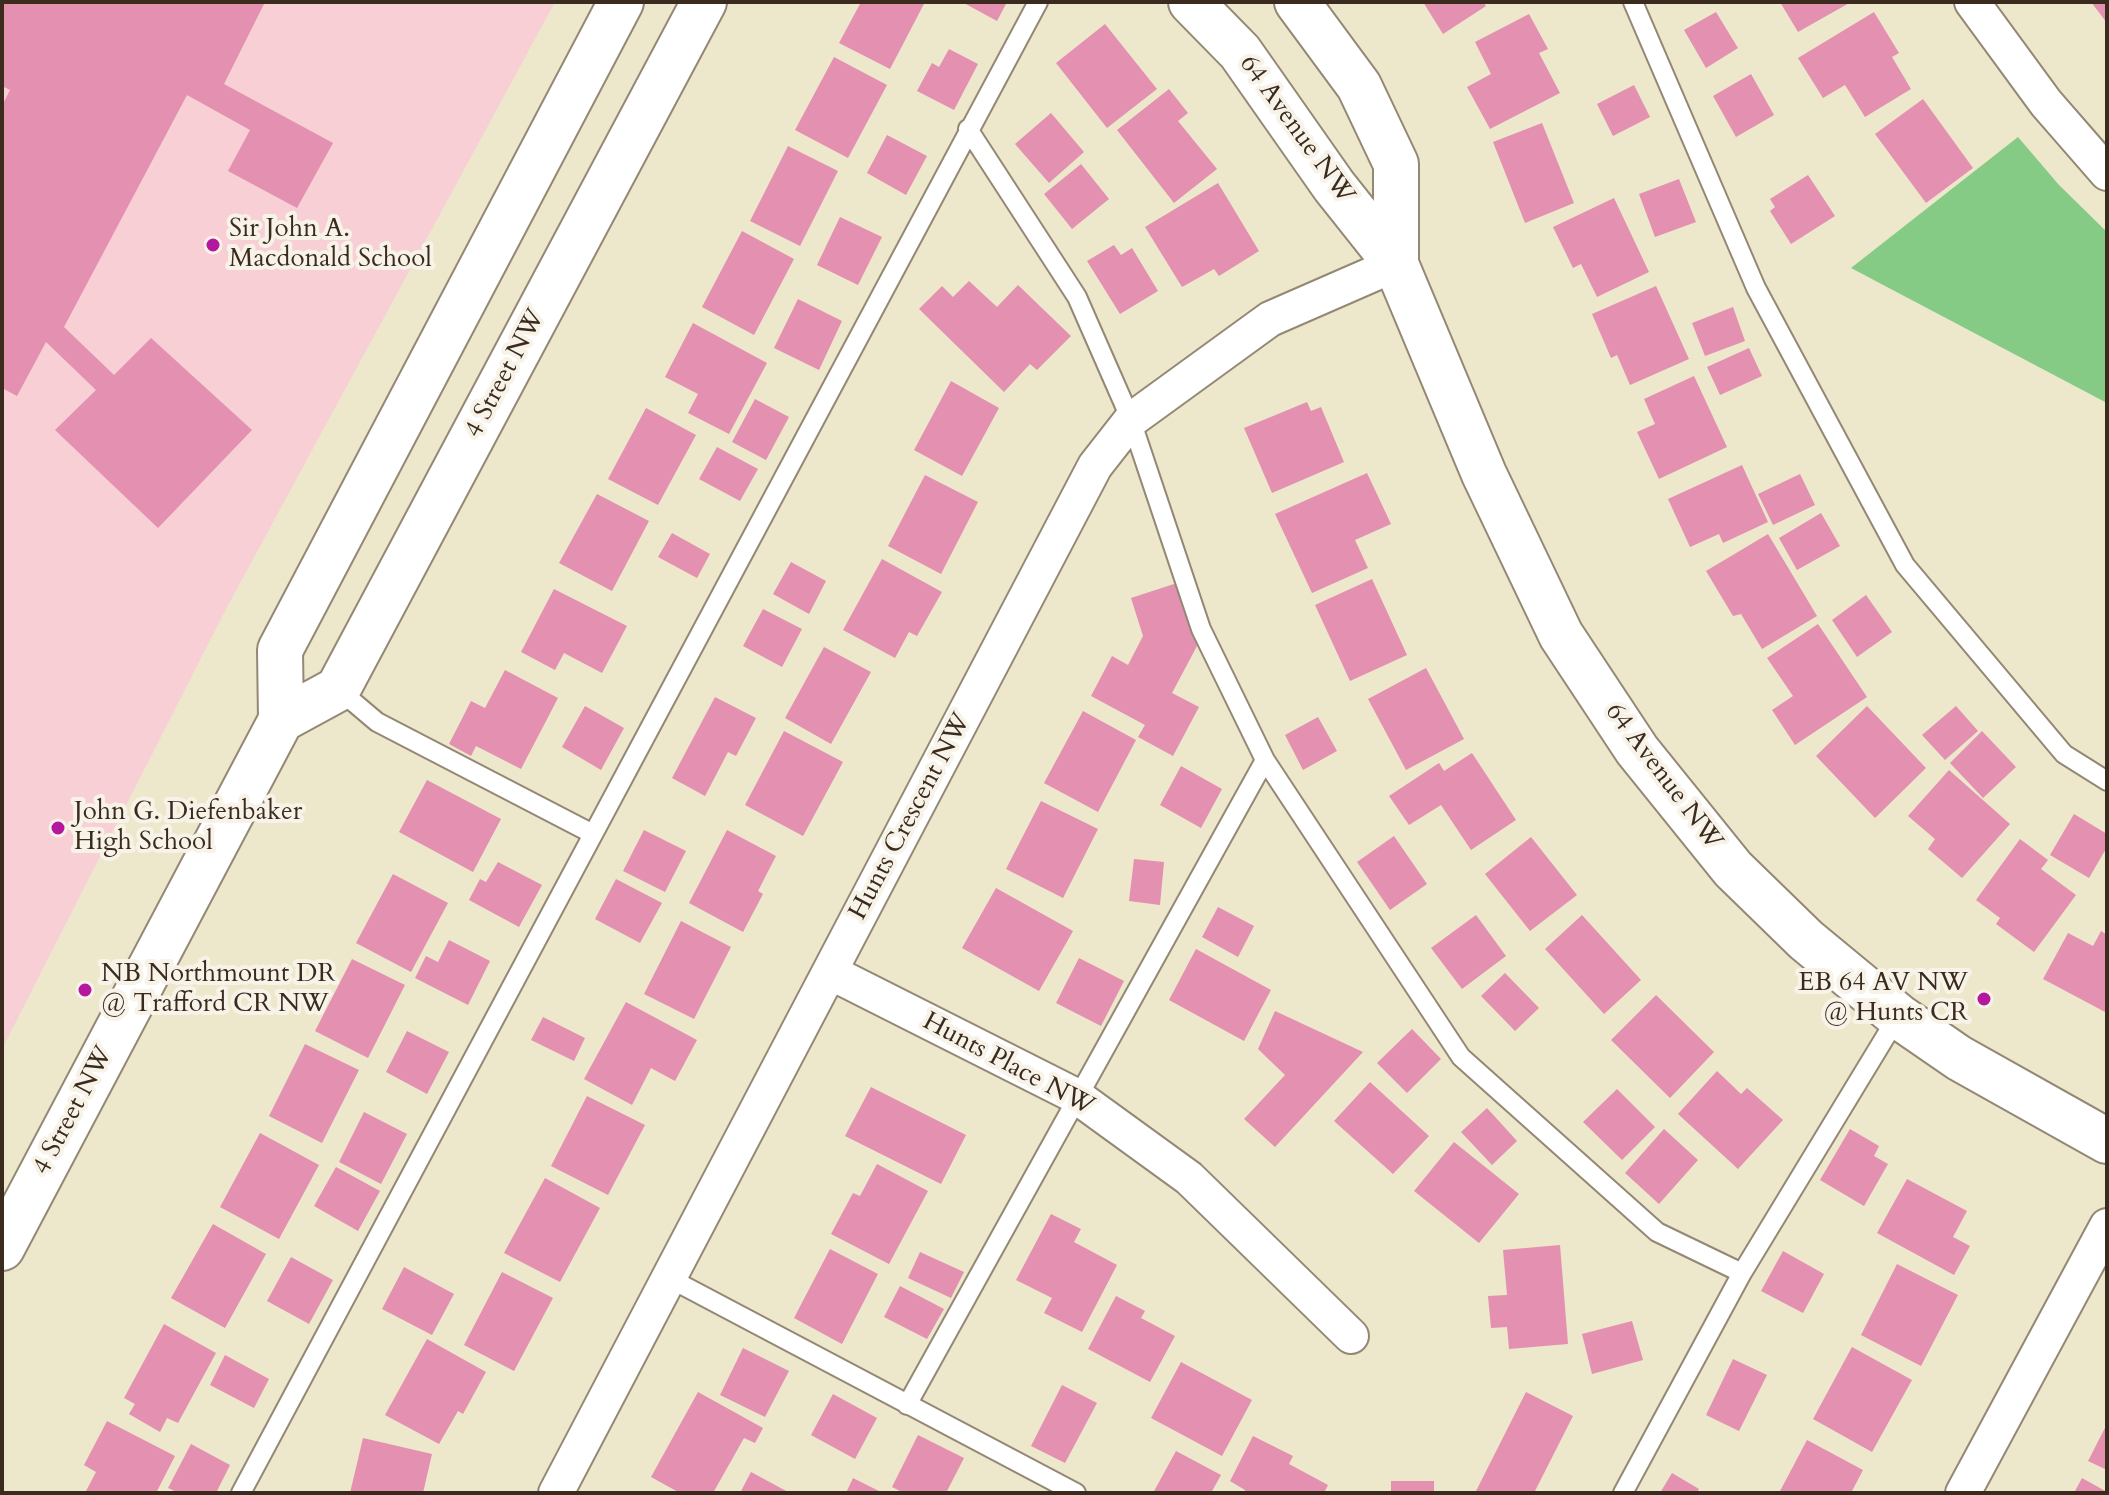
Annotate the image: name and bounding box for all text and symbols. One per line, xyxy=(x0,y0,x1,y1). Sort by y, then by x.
street label: 64 Avenue NW xyxy=(1232,50,1360,210)
place label: Sir John A. Macdonald School xyxy=(229,214,432,276)
marker: Sir John A. Macdonald School xyxy=(204,236,222,254)
street label: 4 Street NW xyxy=(459,305,553,443)
street label: 64 Avenue NW xyxy=(1598,697,1728,857)
street label: Hunts Crescent NW xyxy=(843,709,979,925)
place label: John G. Diefenbaker High School xyxy=(74,797,302,858)
marker: John G. Diefenbaker High School xyxy=(49,819,67,837)
place label: NB Northmount DR @ Trafford CR NW xyxy=(101,959,335,1020)
place label: EB 64 AV NW @ Hunts CR xyxy=(1798,968,1968,1030)
marker: NB Northmount DR @ Trafford CR NW xyxy=(76,981,94,999)
marker: EB 64 AV NW @ Hunts CR xyxy=(1975,990,1993,1008)
street label: Hunts Place NW xyxy=(917,1007,1099,1123)
street label: 4 Street NW xyxy=(27,1042,121,1180)

